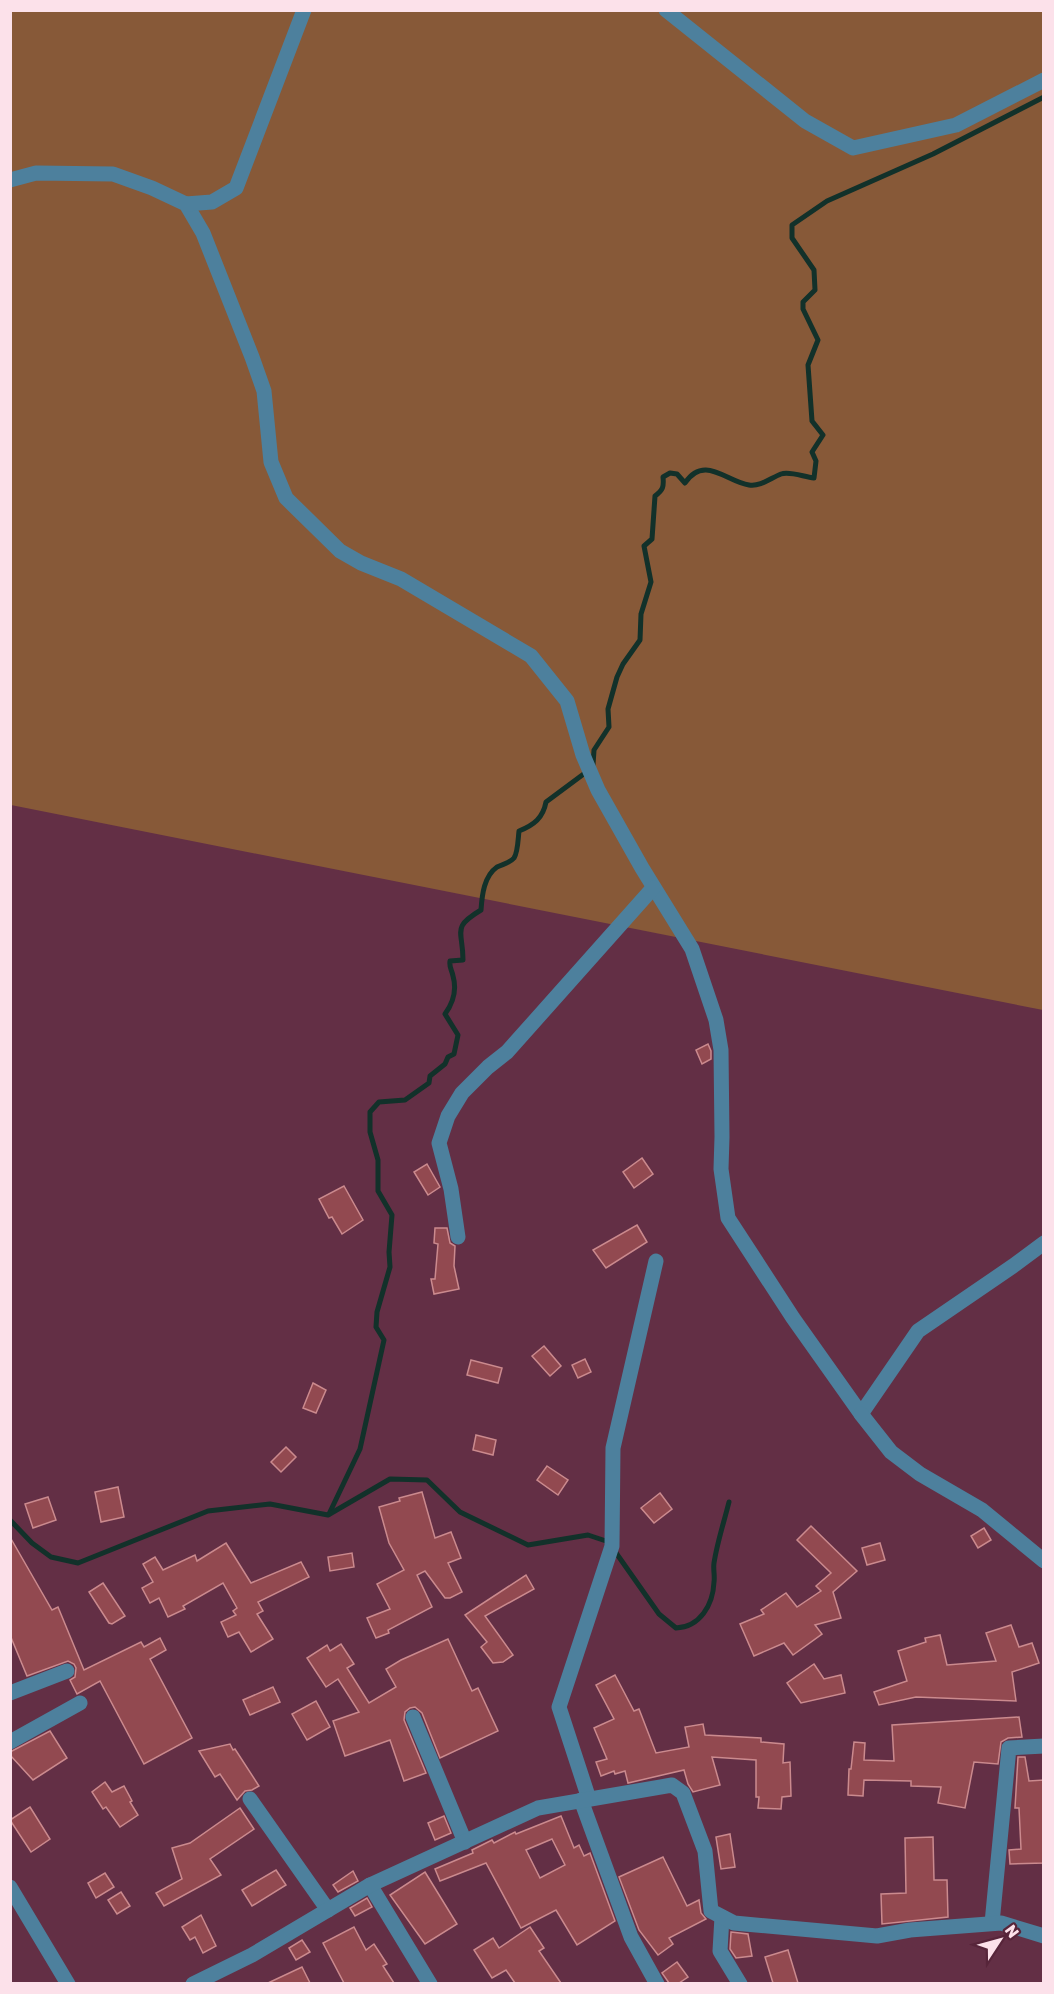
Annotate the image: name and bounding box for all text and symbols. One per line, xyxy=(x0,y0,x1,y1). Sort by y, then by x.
north arrow xyxy=(970,1910,1030,1970)
text: N xyxy=(1001,1921,1023,1942)

